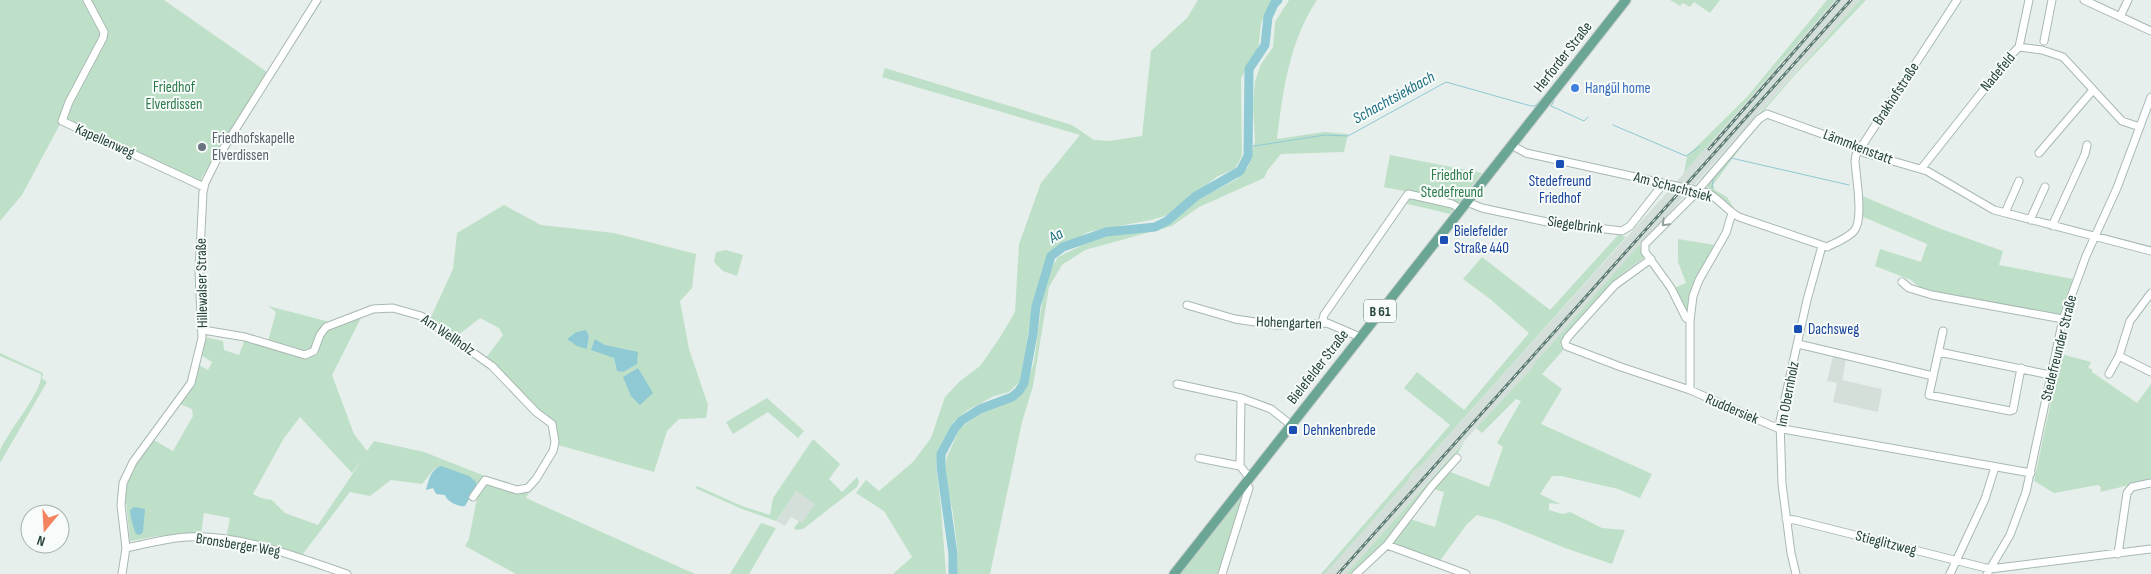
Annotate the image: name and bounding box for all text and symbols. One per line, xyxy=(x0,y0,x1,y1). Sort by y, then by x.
street label: Herforder Straße xyxy=(1529,18,1597,96)
street label: Nadefeld xyxy=(1976,49,2020,95)
street label: Brakhofstraße xyxy=(1869,59,1923,129)
water label: Schachtsiekbach xyxy=(1350,68,1438,128)
park label: Friedhof Elverdissen xyxy=(146,78,202,114)
place label: Hangül home xyxy=(1585,79,1651,98)
marker: Hangül home xyxy=(1569,82,1581,94)
street label: Kapellenweg xyxy=(72,119,138,163)
street label: Lämmkenstatt xyxy=(1820,125,1896,169)
place label: Friedhofskapelle Elverdissen xyxy=(212,129,295,165)
marker: Friedhofskapelle Elverdissen xyxy=(196,141,208,153)
marker: Stedefreund Friedhof xyxy=(1554,158,1566,170)
park label: Friedhof Stedefreund xyxy=(1421,166,1483,202)
street label: Am Schachtsiek xyxy=(1631,167,1714,207)
place label: Stedefreund Friedhof xyxy=(1529,172,1591,208)
street label: Siegelbrink xyxy=(1546,212,1604,238)
one-way arrow xyxy=(1661,217,1670,226)
place label: Bielefelder Straße 440 xyxy=(1454,222,1509,258)
water label: Aa xyxy=(1045,224,1067,248)
marker: Bielefelder Straße 440 xyxy=(1438,234,1450,246)
street label: Hillewalser Straße xyxy=(192,238,212,328)
street label: Stedefreunder Straße xyxy=(2037,293,2081,403)
road number: B 61 xyxy=(1364,300,1396,322)
street label: Am Wellholz xyxy=(417,310,479,360)
street label: Hohengarten xyxy=(1256,312,1322,334)
place label: Dachsweg xyxy=(1808,320,1859,339)
marker: Dachsweg xyxy=(1792,323,1804,335)
street label: Bielefelder Straße xyxy=(1283,326,1353,408)
street label: Im Obernholz xyxy=(1772,359,1804,428)
street label: Ruddersiek xyxy=(1703,389,1762,429)
place label: Dehnkenbrede xyxy=(1303,421,1376,440)
marker: Dehnkenbrede xyxy=(1287,424,1299,436)
north arrow xyxy=(20,504,70,554)
street label: Stieglitzweg xyxy=(1854,526,1918,560)
street label: Bronsberger Weg xyxy=(194,529,282,561)
text: N xyxy=(35,532,47,550)

